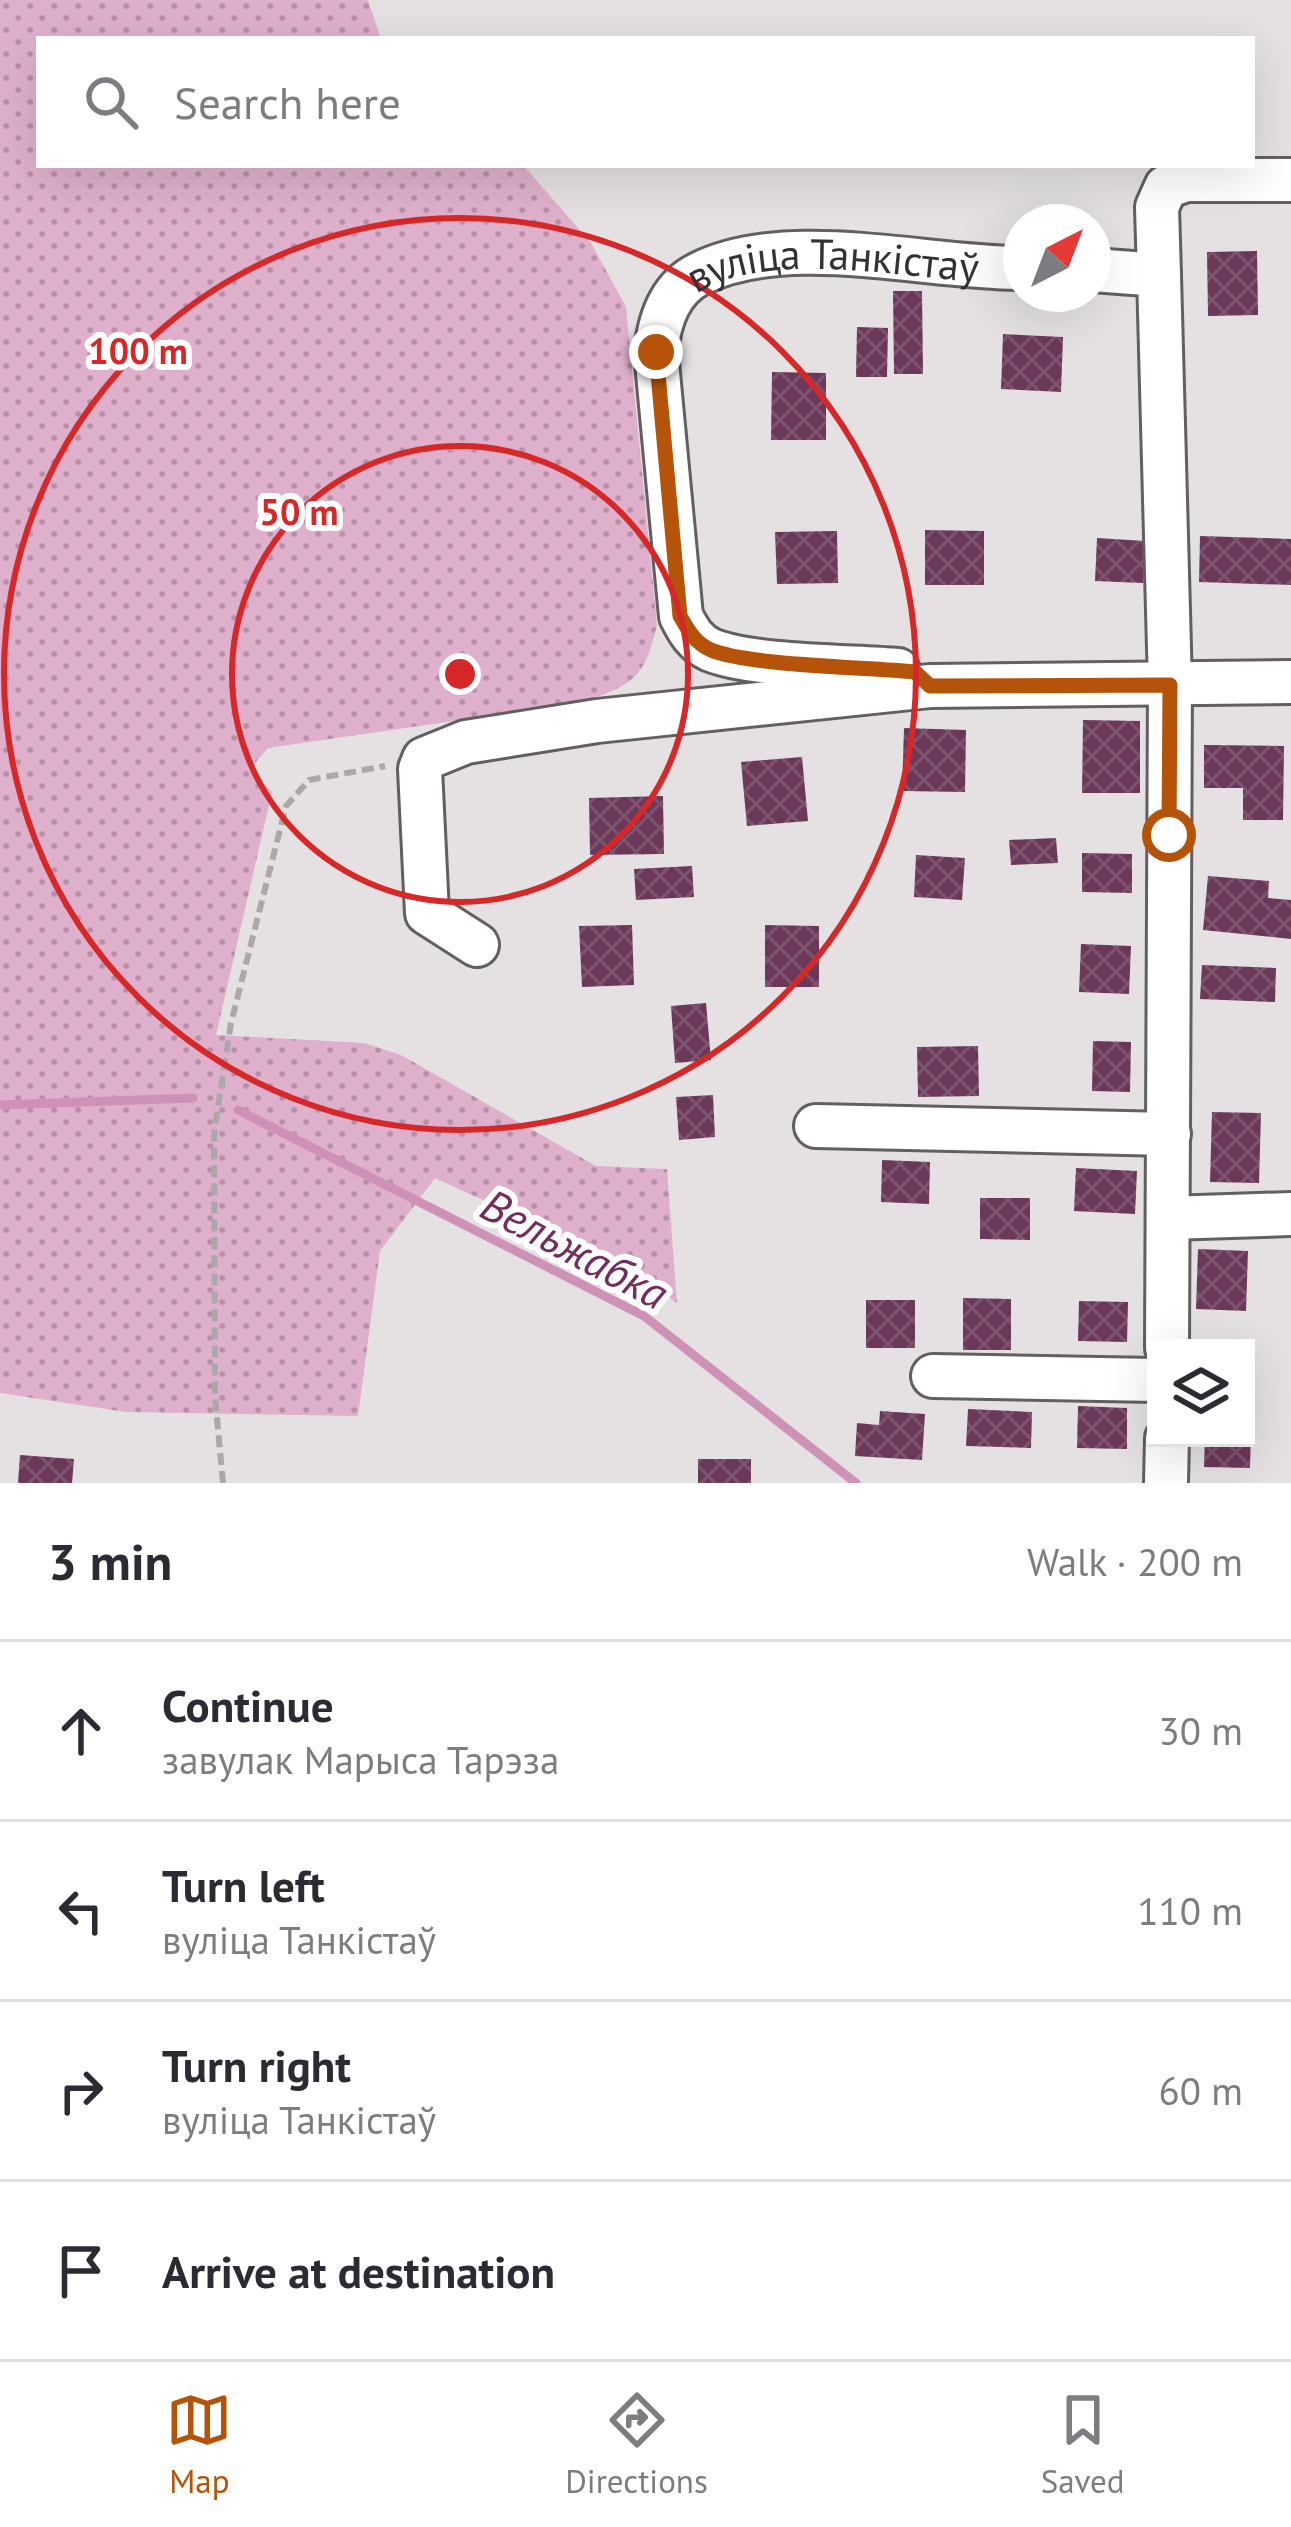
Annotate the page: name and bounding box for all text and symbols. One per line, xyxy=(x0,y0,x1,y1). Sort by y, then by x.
search box xyxy=(36,36,1255,168)
icon: search xyxy=(78,69,144,135)
text: Search here xyxy=(174,73,401,131)
north arrow xyxy=(1003,204,1111,312)
street label: вуліца Танкістаў xyxy=(676,225,982,304)
route end xyxy=(629,325,683,379)
text: 100 m xyxy=(88,327,188,374)
text: 50 m xyxy=(260,488,338,535)
centre of rings xyxy=(439,653,481,695)
route start xyxy=(1142,808,1196,862)
water label: Вельжабка xyxy=(472,1175,679,1321)
map controls xyxy=(1147,1339,1255,1447)
button: layers xyxy=(1147,1339,1255,1447)
text: 3 min xyxy=(48,1528,172,1594)
text: Walk · 200 m xyxy=(1027,1536,1243,1587)
text: Continue xyxy=(162,1676,334,1734)
icon: ahead xyxy=(48,1698,114,1764)
text: 30 m xyxy=(1158,1705,1243,1756)
text: завулак Марыса Тарэза xyxy=(162,1734,559,1785)
text: Turn left xyxy=(162,1856,325,1914)
icon: left xyxy=(48,1878,114,1944)
text: 110 m xyxy=(1137,1885,1243,1936)
text: вуліца Танкістаў xyxy=(162,1914,436,1965)
text: Turn right xyxy=(162,2036,351,2094)
icon: right xyxy=(48,2058,114,2124)
text: 60 m xyxy=(1158,2065,1243,2116)
text: вуліца Танкістаў xyxy=(162,2094,436,2145)
icon: arrive xyxy=(48,2238,114,2304)
text: Arrive at destination xyxy=(162,2242,555,2300)
tab: Map xyxy=(166,2387,232,2502)
tab: Directions xyxy=(565,2387,708,2502)
tab: Saved xyxy=(1041,2387,1125,2502)

